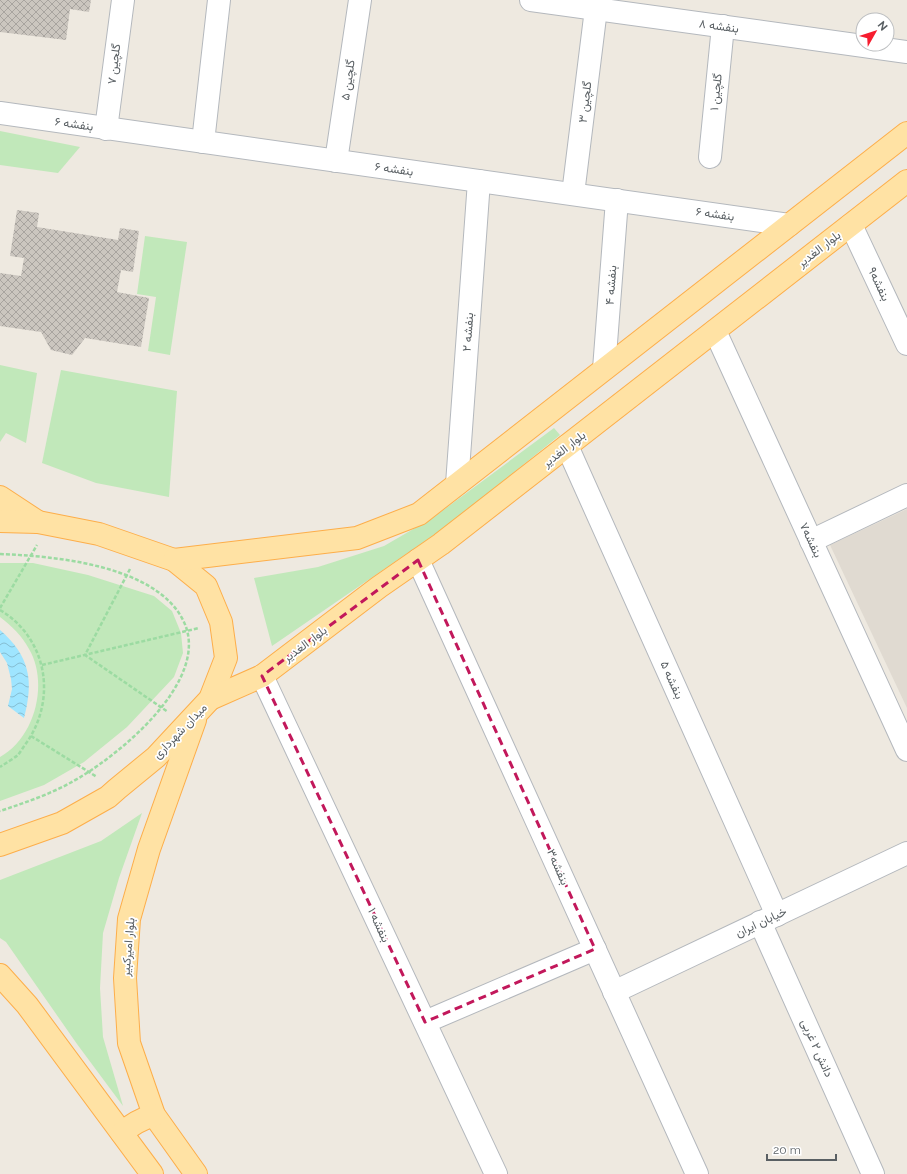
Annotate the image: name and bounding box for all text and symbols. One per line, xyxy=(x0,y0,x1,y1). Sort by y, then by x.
north arrow xyxy=(855,12,895,52)
street label: بنفشه ۸ xyxy=(698,16,740,36)
text: N xyxy=(875,19,890,33)
street label: گلچین ۷ xyxy=(105,43,124,85)
street label: گلچین ۵ xyxy=(338,59,359,101)
street label: گلچین ۱ xyxy=(707,73,726,111)
street label: گلچین ۳ xyxy=(576,80,595,124)
street label: بنفشه ۶ xyxy=(54,114,94,134)
street label: بنفشه ۶ xyxy=(374,159,414,179)
street label: بنفشه ۶ xyxy=(695,204,735,224)
street label: بلوار الغدیر xyxy=(794,228,844,272)
street label: بنفشه ۴ xyxy=(603,265,619,305)
street label: بنفشه۹ xyxy=(865,265,893,303)
street label: بنفشه ۲ xyxy=(460,312,476,352)
street label: بلوار الغدیر xyxy=(539,428,589,472)
street label: بنفشه۷ xyxy=(797,520,825,560)
street label: بلوار الغدیر xyxy=(280,623,330,666)
street label: بنفشه ۵ xyxy=(657,659,687,701)
street label: میدان شهرداری xyxy=(150,700,211,762)
street label: بنفشه۳ xyxy=(544,847,572,887)
street label: خیابان ایران xyxy=(733,904,789,941)
street label: بنفشه ۱ xyxy=(365,906,393,944)
street label: بلوار امیرکبیر xyxy=(118,917,139,978)
street label: دانش ۲ غربی xyxy=(797,1017,836,1080)
scale bar xyxy=(767,1136,836,1162)
text: 20 m xyxy=(773,1143,801,1157)

